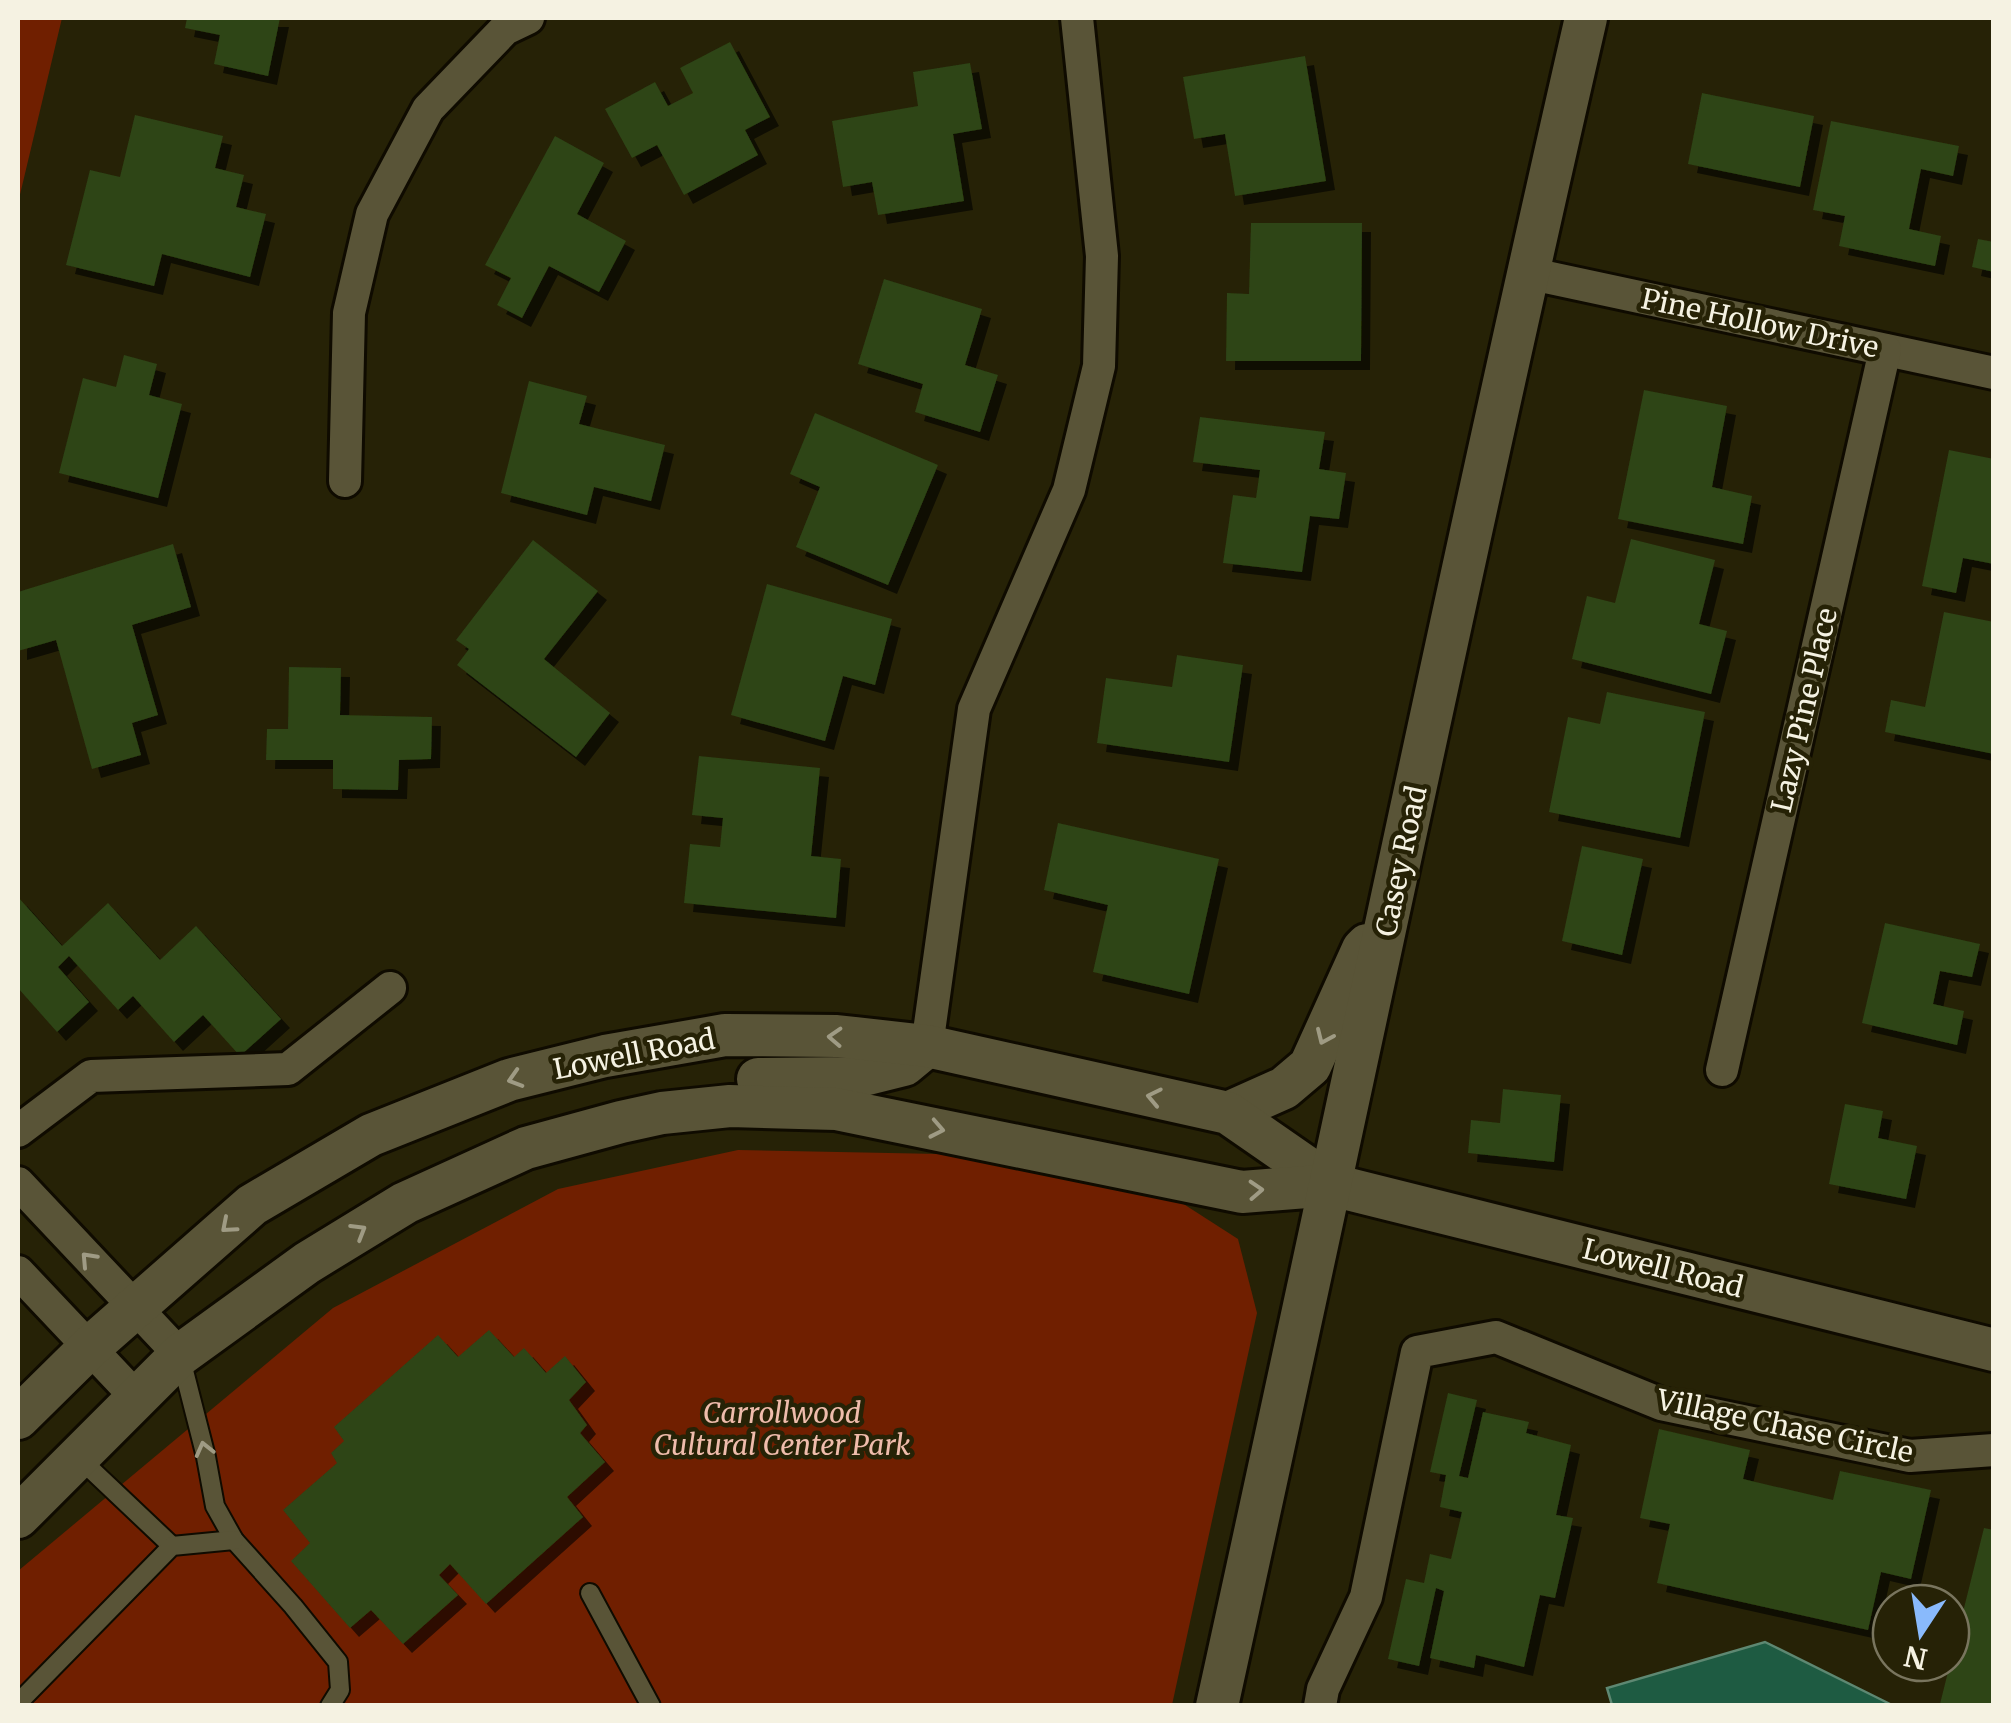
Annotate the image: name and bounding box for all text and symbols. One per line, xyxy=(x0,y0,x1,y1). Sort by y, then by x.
street label: Pine Hollow Drive xyxy=(1638,280,1882,366)
street label: Lazy Pine Place xyxy=(1763,604,1845,816)
street label: Casey Road xyxy=(1367,782,1435,940)
street label: Lowell Road xyxy=(550,1021,718,1087)
one-way arrow xyxy=(827,1027,843,1048)
one-way arrow xyxy=(1316,1027,1336,1045)
one-way arrow xyxy=(507,1067,524,1088)
one-way arrow xyxy=(1146,1088,1163,1109)
one-way arrow xyxy=(929,1118,946,1139)
one-way arrow xyxy=(1248,1180,1264,1201)
one-way arrow xyxy=(221,1215,239,1233)
one-way arrow xyxy=(348,1224,366,1243)
street label: Lowell Road xyxy=(1579,1231,1747,1305)
one-way arrow xyxy=(82,1252,100,1271)
street label: Village Chase Circle xyxy=(1653,1381,1916,1471)
park label: Carrollwood Cultural Center Park xyxy=(653,1395,911,1463)
one-way arrow xyxy=(195,1441,216,1458)
north arrow xyxy=(1871,1583,1971,1683)
text: N xyxy=(1901,1638,1930,1677)

